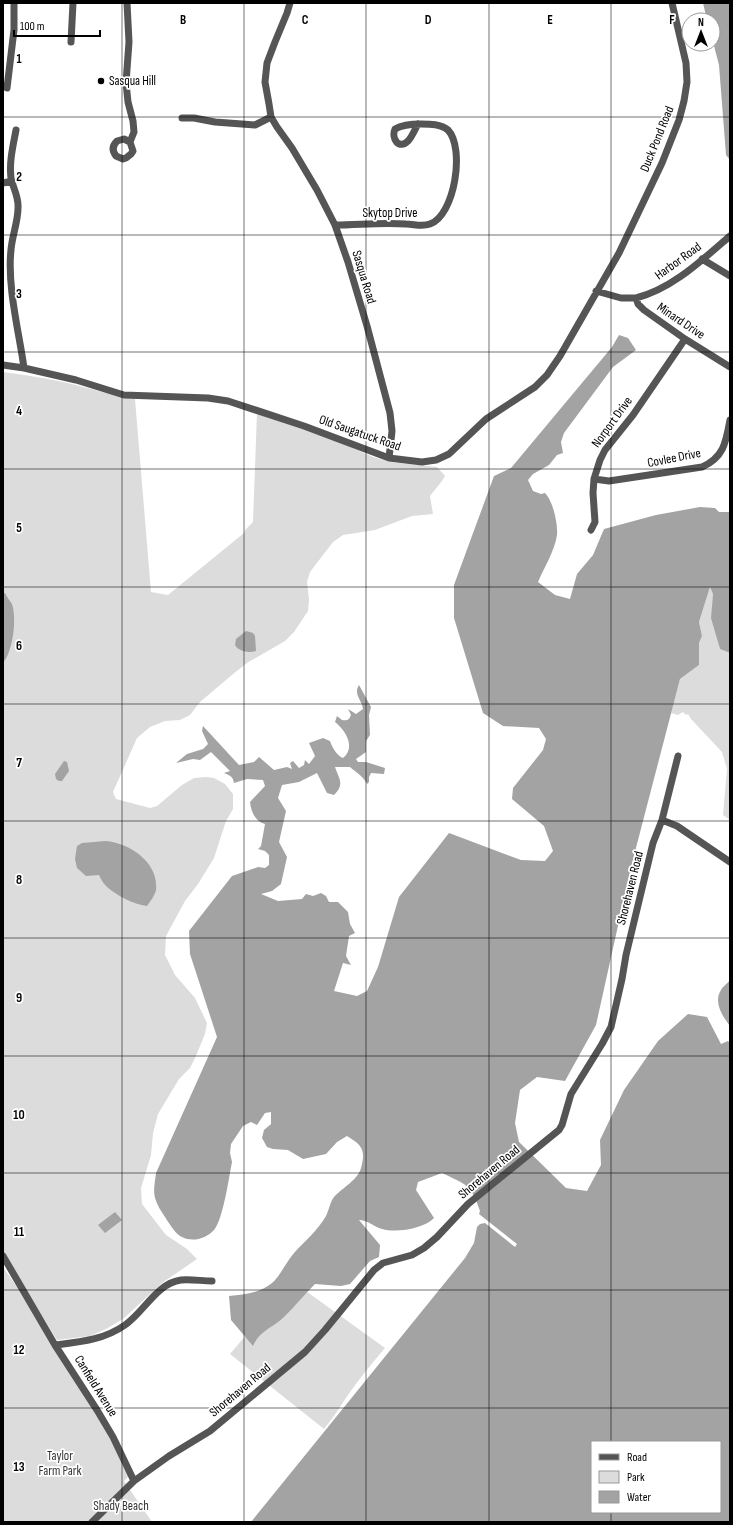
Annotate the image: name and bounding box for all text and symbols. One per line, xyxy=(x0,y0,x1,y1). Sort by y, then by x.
scale bar xyxy=(14,12,100,38)
text: B xyxy=(180,12,186,28)
text: C xyxy=(302,12,309,28)
text: D xyxy=(425,12,432,28)
text: E xyxy=(547,12,553,28)
text: F xyxy=(669,12,675,28)
north arrow xyxy=(681,12,721,52)
text: N xyxy=(698,16,704,29)
text: 100 m xyxy=(20,19,45,34)
text: 1 xyxy=(16,51,22,67)
place label: Sasqua Hill xyxy=(109,73,156,89)
marker: Sasqua Hill xyxy=(96,76,106,86)
street label: Duck Pond Road xyxy=(637,104,677,174)
text: 2 xyxy=(16,169,22,185)
street label: Skytop Drive xyxy=(362,205,418,221)
street label: Harbor Road xyxy=(652,239,704,283)
street label: Sasqua Road xyxy=(348,248,380,306)
text: 3 xyxy=(16,286,22,302)
street label: Minard Drive xyxy=(654,299,708,343)
street label: Norport Drive xyxy=(588,393,636,451)
text: 4 xyxy=(16,403,22,419)
street label: Old Saugatuck Road xyxy=(317,411,403,455)
street label: Covlee Drive xyxy=(646,445,702,471)
text: 5 xyxy=(16,520,22,536)
text: 6 xyxy=(16,638,22,654)
text: 7 xyxy=(16,755,22,771)
street label: Shorehaven Road xyxy=(613,850,647,926)
text: 8 xyxy=(16,872,22,888)
text: 9 xyxy=(16,990,22,1006)
text: 10 xyxy=(13,1107,25,1123)
street label: Shorehaven Road xyxy=(455,1142,523,1202)
text: 11 xyxy=(14,1224,24,1240)
text: 12 xyxy=(14,1342,25,1358)
street label: Canfield Avenue xyxy=(71,1352,121,1420)
street label: Shorehaven Road xyxy=(206,1360,274,1420)
legend xyxy=(591,1441,721,1513)
park label: Taylor Farm Park xyxy=(39,1448,81,1479)
text: Road xyxy=(627,1450,647,1465)
text: 13 xyxy=(14,1459,25,1475)
text: Park xyxy=(627,1470,645,1485)
text: Water xyxy=(627,1490,651,1505)
park label: Shady Beach xyxy=(93,1498,149,1514)

